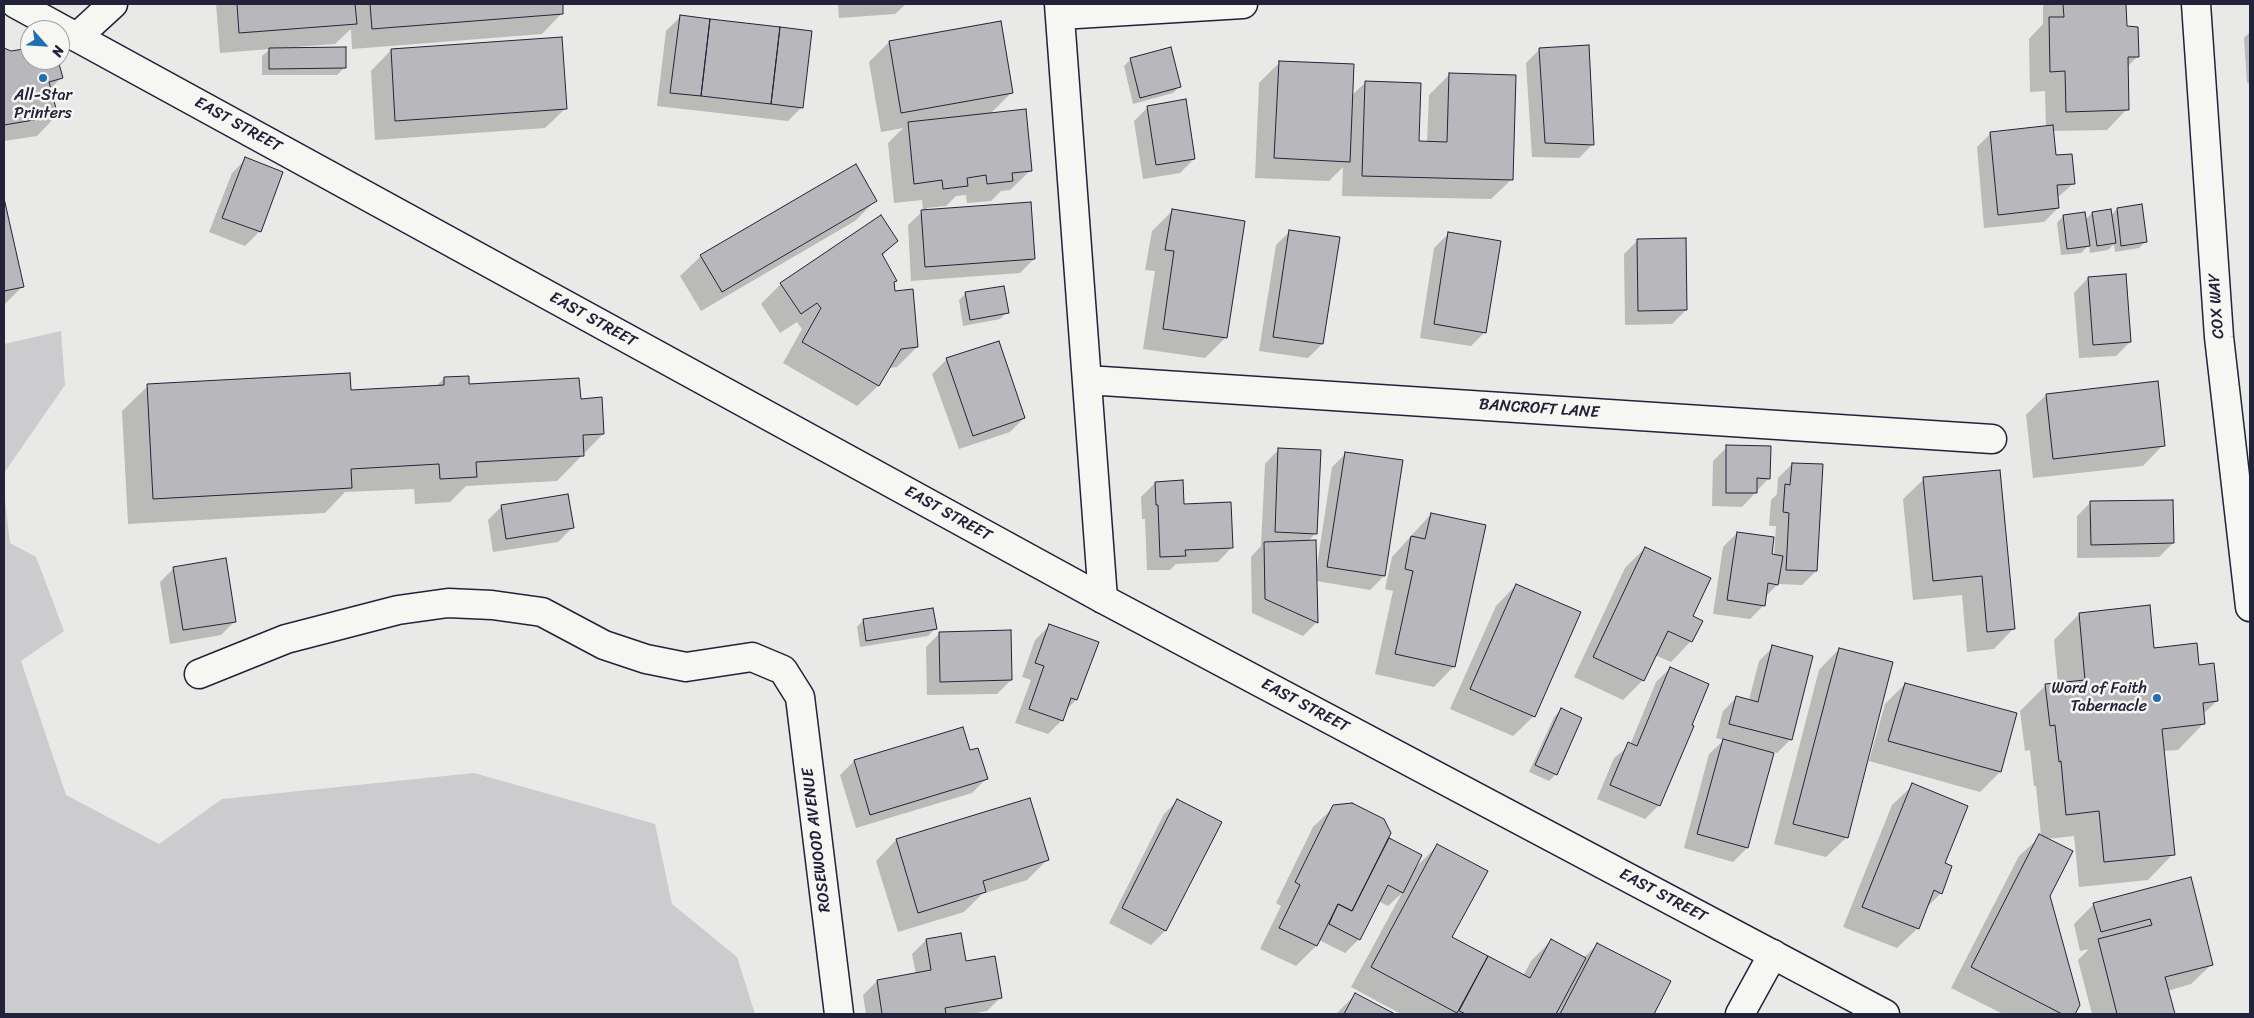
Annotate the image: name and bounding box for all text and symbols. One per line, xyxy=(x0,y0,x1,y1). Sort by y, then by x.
north arrow xyxy=(20,20,70,70)
text: N xyxy=(45,42,71,61)
marker: All-Star Printers xyxy=(37,72,49,84)
place label: All-Star Printers xyxy=(14,86,72,124)
street label: EAST STREET xyxy=(191,93,285,157)
street label: COX WAY xyxy=(2205,273,2229,339)
street label: EAST STREET xyxy=(546,288,640,352)
street label: BANCROFT LANE xyxy=(1478,395,1600,423)
street label: EAST STREET xyxy=(901,482,995,546)
street label: EAST STREET xyxy=(1258,675,1352,737)
place label: Word of Faith Tabernacle xyxy=(2051,679,2147,717)
marker: Word of Faith Tabernacle xyxy=(2151,692,2163,704)
street label: ROSEWOOD AVENUE xyxy=(799,767,835,913)
street label: EAST STREET xyxy=(1616,865,1710,927)

